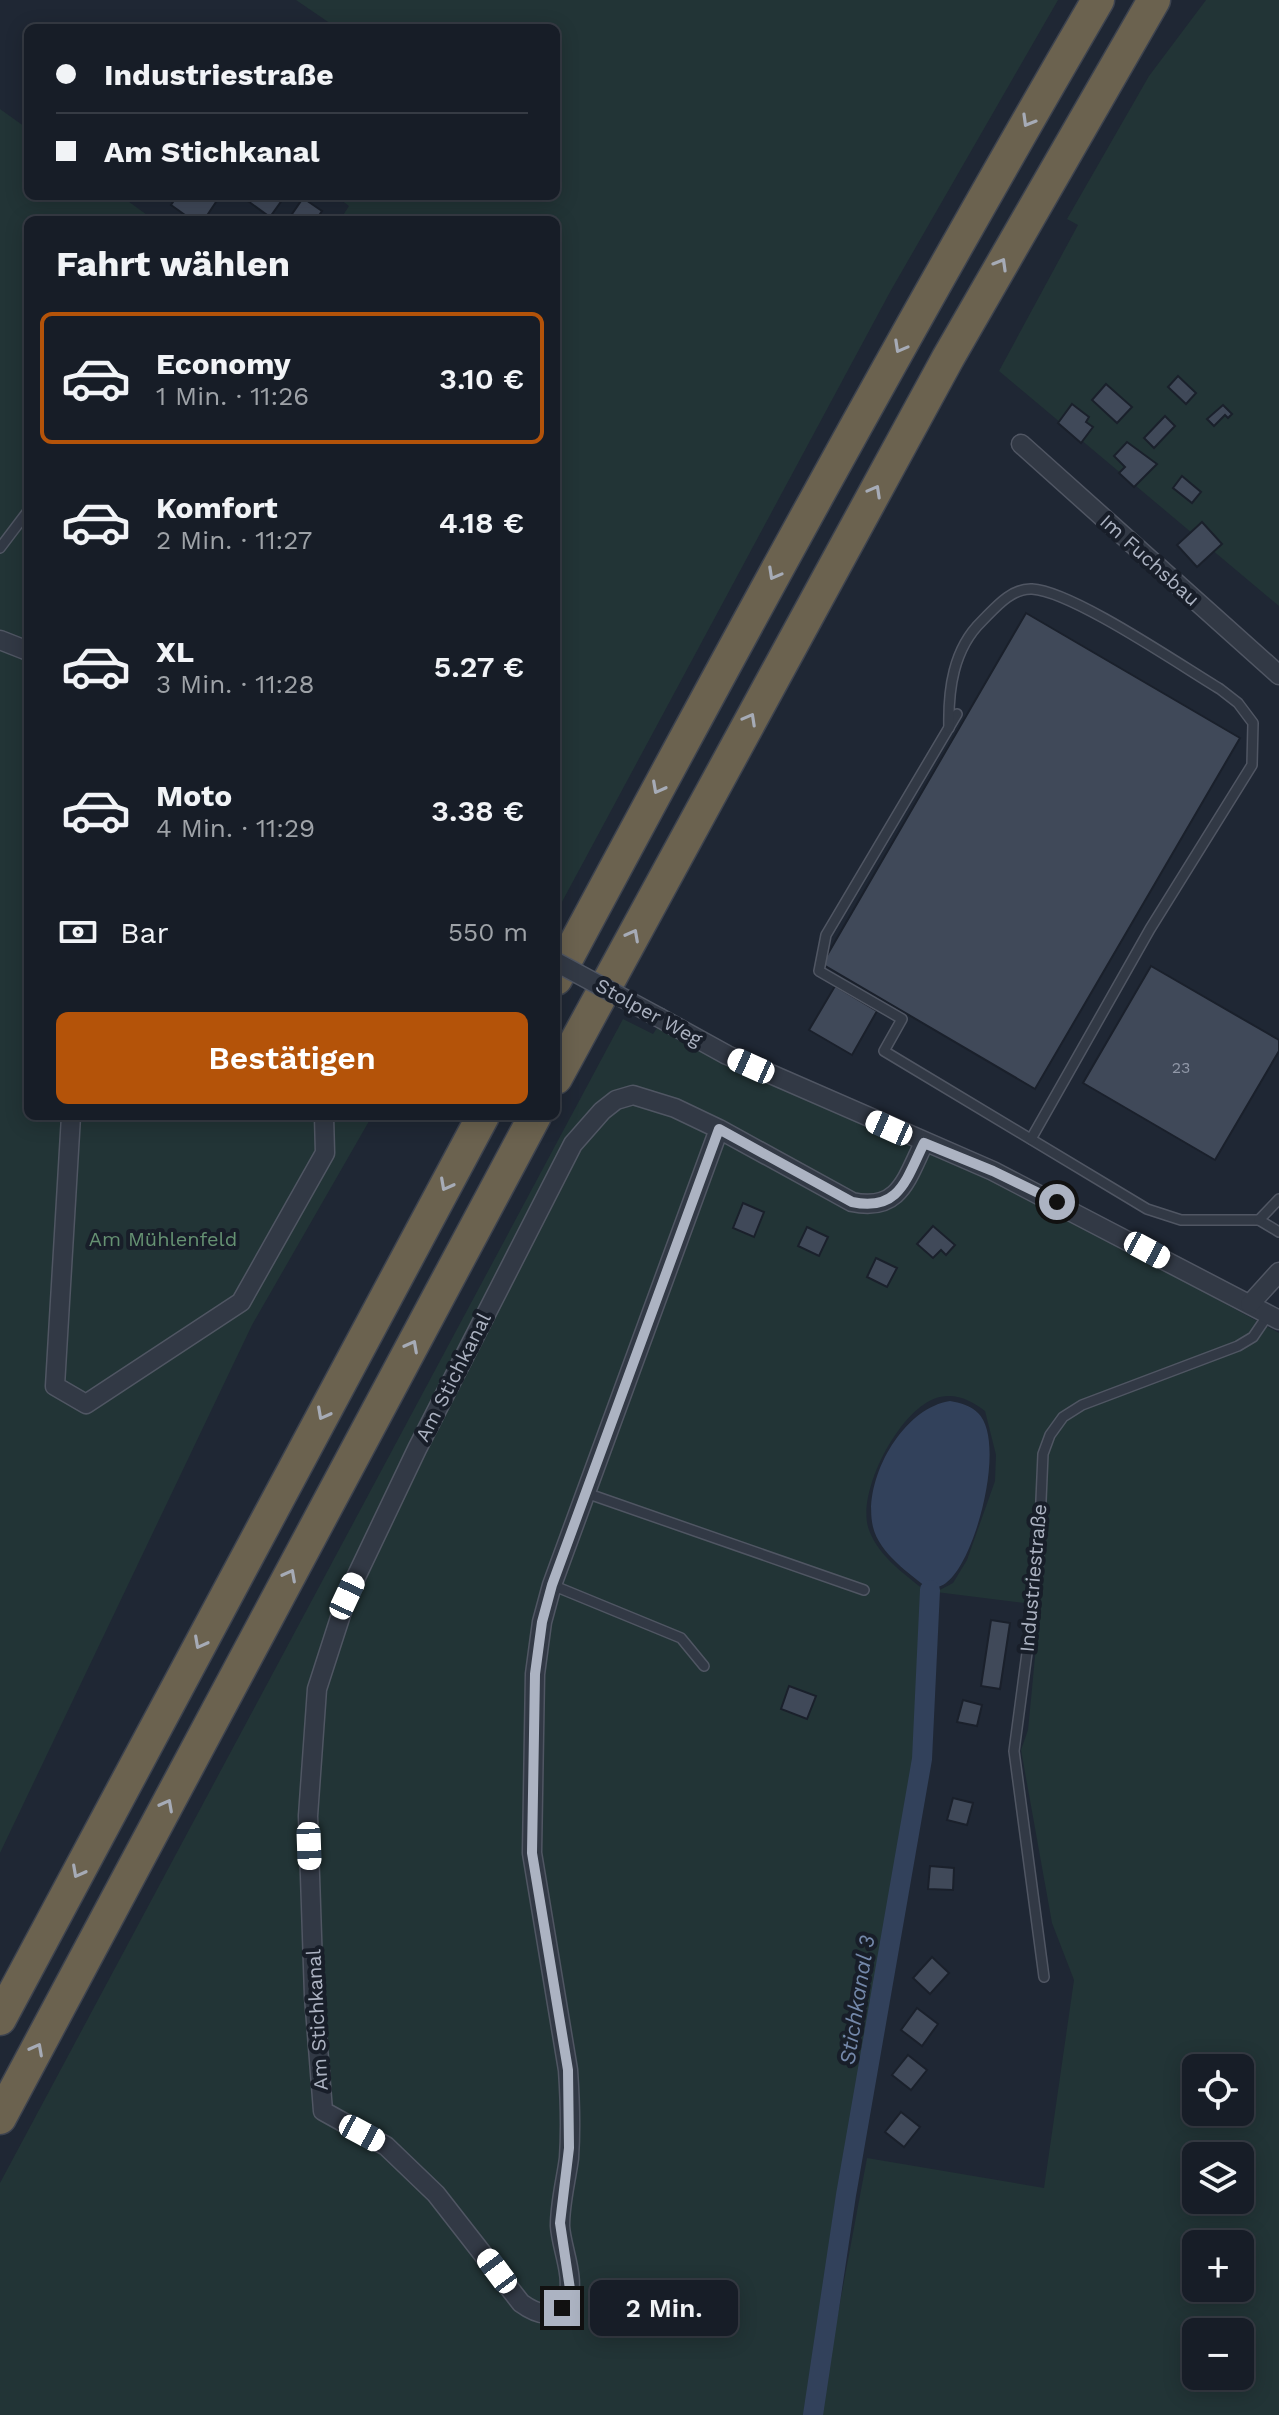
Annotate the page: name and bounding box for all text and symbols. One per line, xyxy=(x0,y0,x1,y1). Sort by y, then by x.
text: Industriestraße xyxy=(104,57,334,92)
one-way arrow xyxy=(1022,112,1038,126)
text: Am Stichkanal xyxy=(104,134,320,169)
text: Fahrt wählen xyxy=(56,243,290,285)
one-way arrow xyxy=(991,258,1007,273)
one-way arrow xyxy=(894,338,910,352)
icon: car xyxy=(60,342,132,414)
text: Economy xyxy=(156,346,291,381)
text: 3.10 € xyxy=(439,361,524,396)
text: 1 Min. · 11:26 xyxy=(156,381,309,411)
icon: car xyxy=(60,486,132,558)
one-way arrow xyxy=(865,486,881,500)
text: Komfort xyxy=(156,490,278,525)
text: 4.18 € xyxy=(439,505,524,540)
street label: Im Fuchsbau xyxy=(1095,509,1205,611)
text: 2 Min. · 11:27 xyxy=(156,525,312,555)
one-way arrow xyxy=(768,565,784,580)
icon: car xyxy=(60,630,132,702)
text: XL xyxy=(156,634,194,669)
text: 5.27 € xyxy=(434,649,524,684)
text: 3 Min. · 11:28 xyxy=(156,669,314,699)
one-way arrow xyxy=(741,713,756,728)
icon: car xyxy=(60,774,132,846)
text: Moto xyxy=(156,778,232,813)
one-way arrow xyxy=(653,780,668,794)
text: 3.38 € xyxy=(431,793,524,828)
text: 4 Min. · 11:29 xyxy=(156,813,315,843)
icon: cash xyxy=(56,910,100,954)
text: Bar xyxy=(120,915,169,950)
text: 550 m xyxy=(448,917,528,947)
one-way arrow xyxy=(623,930,639,944)
street label: Stolper Weg xyxy=(592,973,707,1051)
button: Bestätigen xyxy=(56,1012,528,1104)
car xyxy=(724,1045,778,1087)
house number: 23 xyxy=(1172,1058,1190,1077)
car xyxy=(862,1107,916,1149)
one-way arrow xyxy=(440,1176,455,1191)
route start xyxy=(1039,1184,1075,1220)
park label: Am Mühlenfeld xyxy=(89,1227,237,1251)
car xyxy=(1120,1228,1174,1272)
street label: Am Stichkanal xyxy=(410,1309,496,1445)
one-way arrow xyxy=(403,1340,418,1354)
one-way arrow xyxy=(317,1405,333,1420)
street label: Industriestraße xyxy=(1015,1503,1051,1653)
one-way arrow xyxy=(280,1569,295,1584)
car xyxy=(326,1569,368,1623)
one-way arrow xyxy=(195,1635,210,1650)
one-way arrow xyxy=(158,1798,173,1813)
car xyxy=(296,1822,322,1870)
one-way arrow xyxy=(72,1864,87,1879)
water label: Stichkanal 3 xyxy=(834,1933,880,2067)
street label: Am Stichkanal xyxy=(301,1949,333,2091)
one-way arrow xyxy=(27,2043,42,2058)
map controls xyxy=(1182,2054,1254,2390)
button: locate xyxy=(1182,2054,1254,2126)
car xyxy=(335,2111,389,2155)
button: layers xyxy=(1182,2142,1254,2214)
button: + xyxy=(1182,2230,1254,2302)
car xyxy=(473,2245,521,2297)
callout: 2 Min. xyxy=(590,2280,738,2336)
route end xyxy=(544,2290,580,2326)
text: 2 Min. xyxy=(625,2293,703,2323)
button: − xyxy=(1182,2318,1254,2390)

